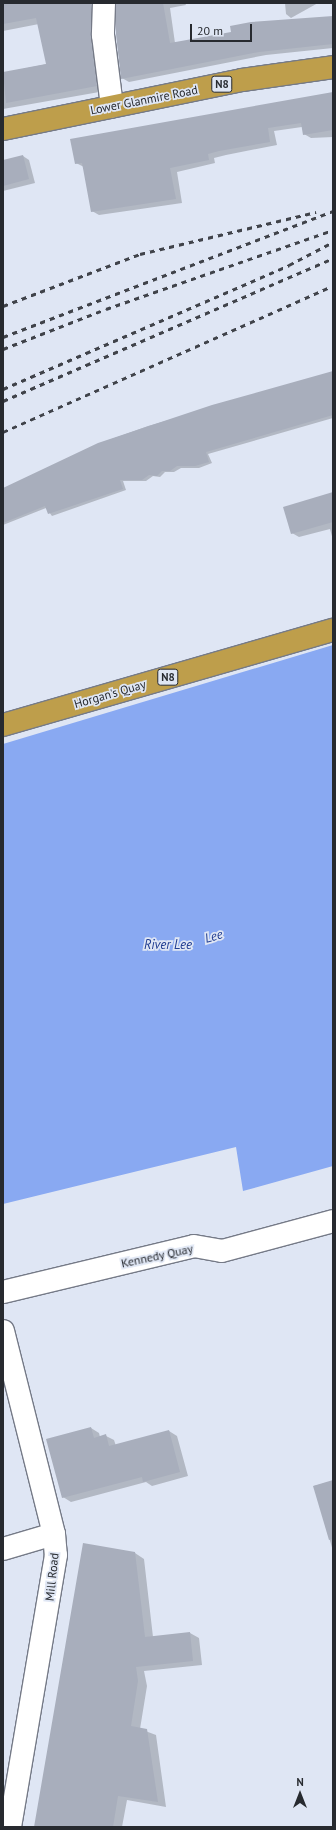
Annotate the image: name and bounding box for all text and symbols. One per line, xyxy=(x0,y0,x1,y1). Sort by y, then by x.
scale bar xyxy=(192,16,254,42)
text: 20 m xyxy=(197,23,223,38)
road number: N8 xyxy=(211,75,233,93)
street label: Lower Glanmire Road xyxy=(89,83,199,117)
road number: N8 xyxy=(157,668,179,686)
street label: Horgan's Quay xyxy=(73,677,147,711)
water label: Lee xyxy=(203,927,225,947)
water label: River Lee xyxy=(144,937,192,953)
street label: Kennedy Quay xyxy=(120,1241,194,1271)
street label: Mill Road xyxy=(42,1552,62,1602)
north arrow xyxy=(280,1774,320,1814)
text: N xyxy=(296,1775,304,1789)

